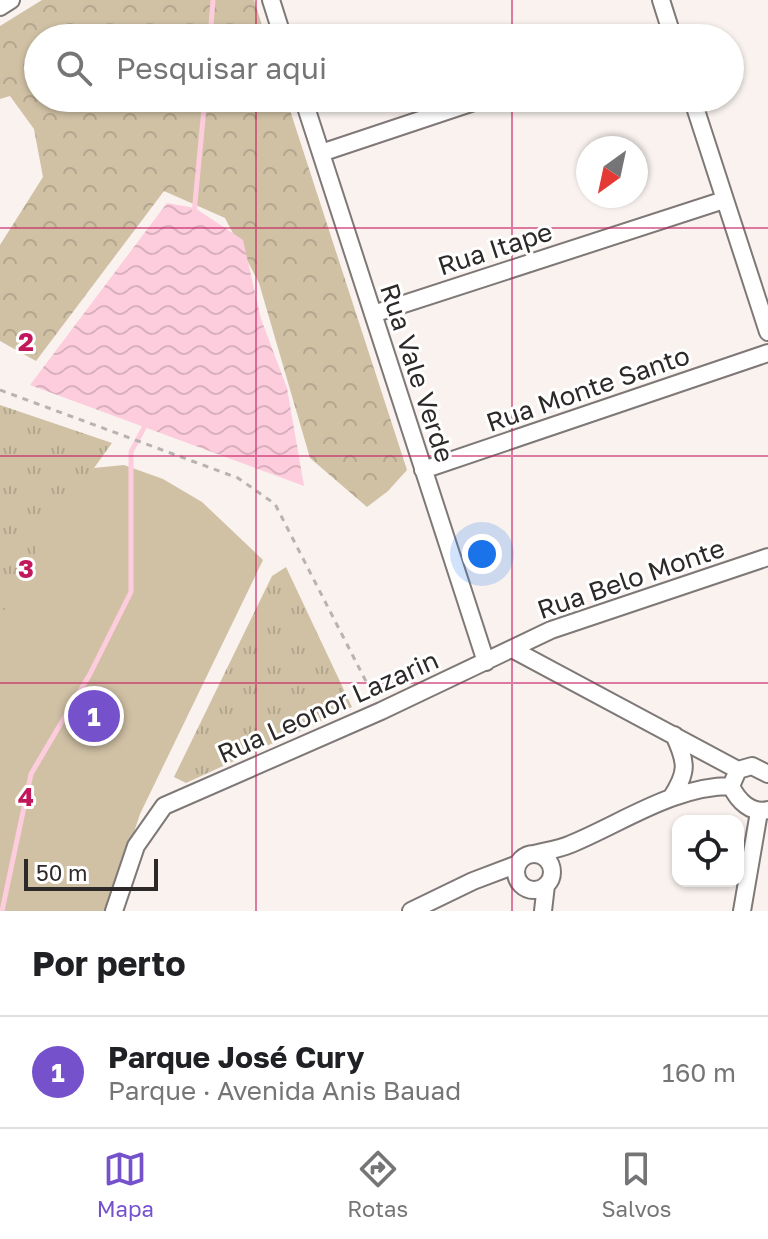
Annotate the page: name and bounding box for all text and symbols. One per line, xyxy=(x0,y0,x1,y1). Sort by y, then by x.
search box xyxy=(24,24,744,112)
icon: search xyxy=(52,46,96,90)
text: Pesquisar aqui xyxy=(116,50,327,86)
north arrow xyxy=(576,136,648,208)
street label: Rua Itape xyxy=(434,215,556,282)
street label: Rua Vale Verde xyxy=(374,280,461,466)
text: 2 xyxy=(18,326,34,357)
street label: Rua Monte Santo xyxy=(482,339,693,438)
street label: Rua Belo Monte xyxy=(533,532,729,625)
your location xyxy=(462,534,502,574)
text: 3 xyxy=(18,553,34,584)
street label: Rua Leonor Lazarin xyxy=(213,644,443,769)
pin: 1 xyxy=(68,686,120,746)
text: 4 xyxy=(18,781,34,812)
map controls xyxy=(672,815,744,887)
button: locate xyxy=(672,815,744,887)
scale bar xyxy=(24,855,158,891)
text: 50 m xyxy=(36,859,87,886)
text: Por perto xyxy=(32,943,186,983)
text: Parque José Cury xyxy=(108,1039,365,1075)
text: 1 xyxy=(51,1057,65,1088)
text: 160 m xyxy=(662,1057,736,1088)
text: Parque · Avenida Anis Bauad xyxy=(108,1075,461,1106)
tab: Mapa xyxy=(97,1147,154,1222)
tab: Rotas xyxy=(347,1147,408,1222)
tab: Salvos xyxy=(601,1147,671,1222)

